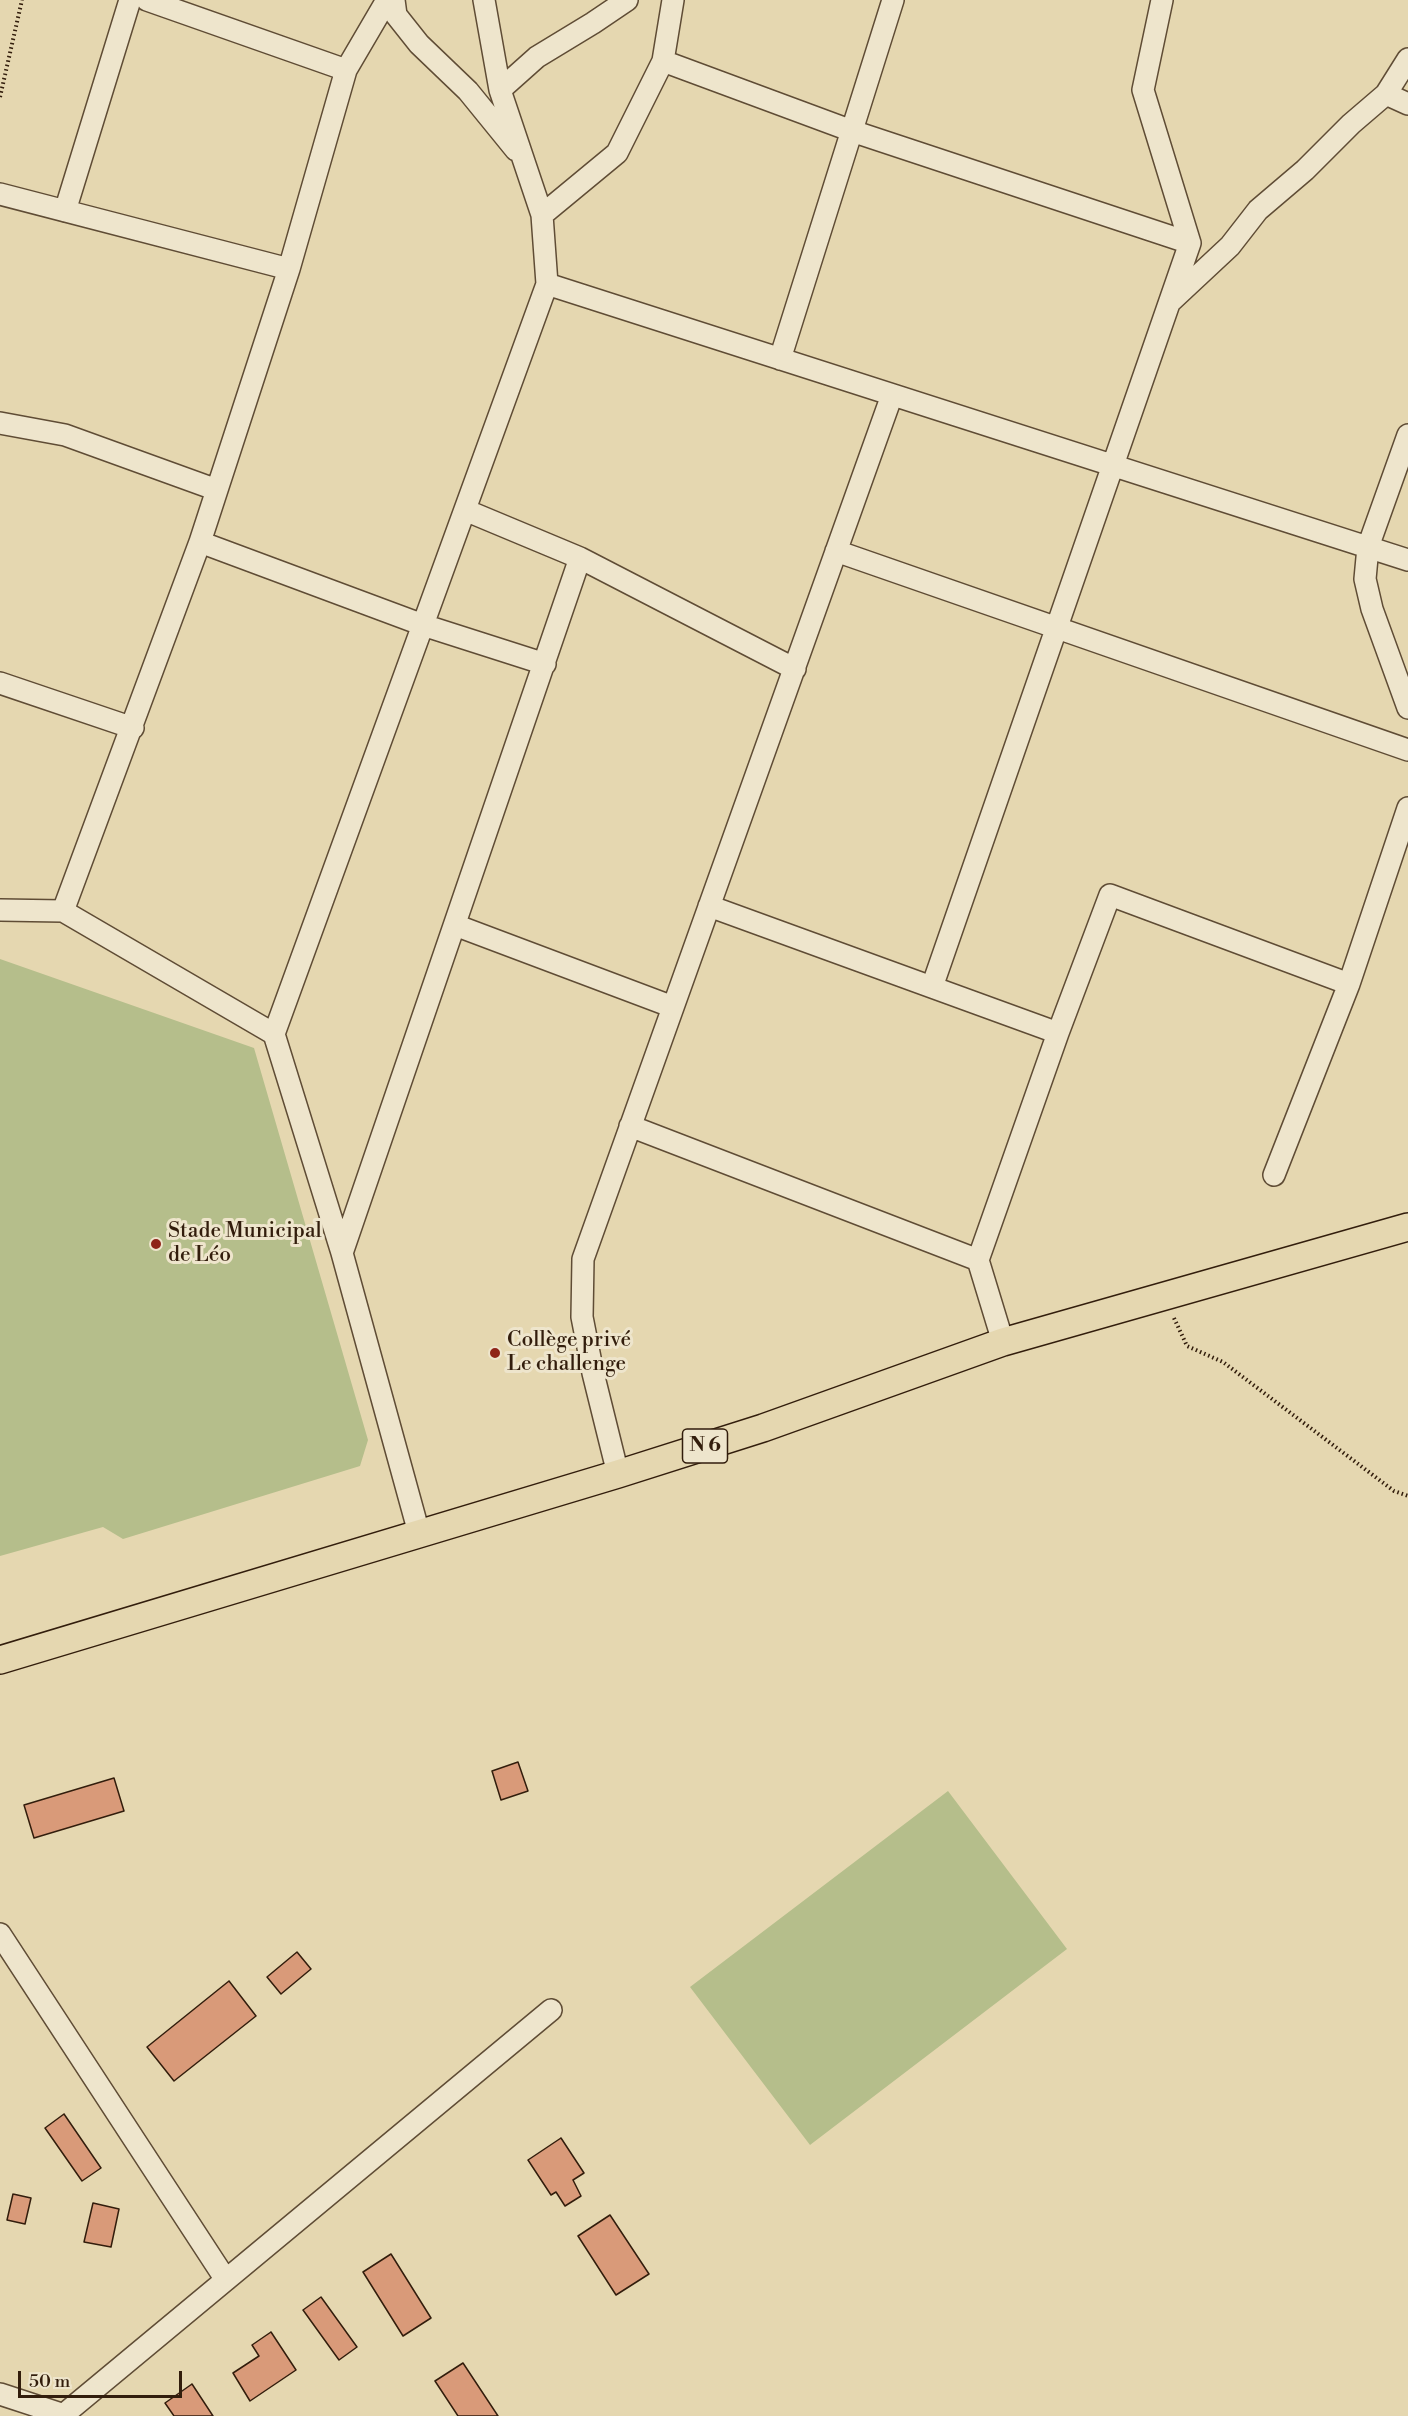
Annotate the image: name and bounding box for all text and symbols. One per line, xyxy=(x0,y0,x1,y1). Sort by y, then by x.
place label: Stade Municipal de Léo xyxy=(168,1219,322,1269)
marker: Stade Municipal de Léo xyxy=(149,1237,163,1251)
place label: Collège privé Le challenge xyxy=(507,1328,631,1378)
marker: Collège privé Le challenge xyxy=(488,1346,502,1360)
road number: N 6 xyxy=(682,1429,728,1463)
scale bar xyxy=(21,2359,184,2397)
text: 50 m xyxy=(29,2370,70,2393)

